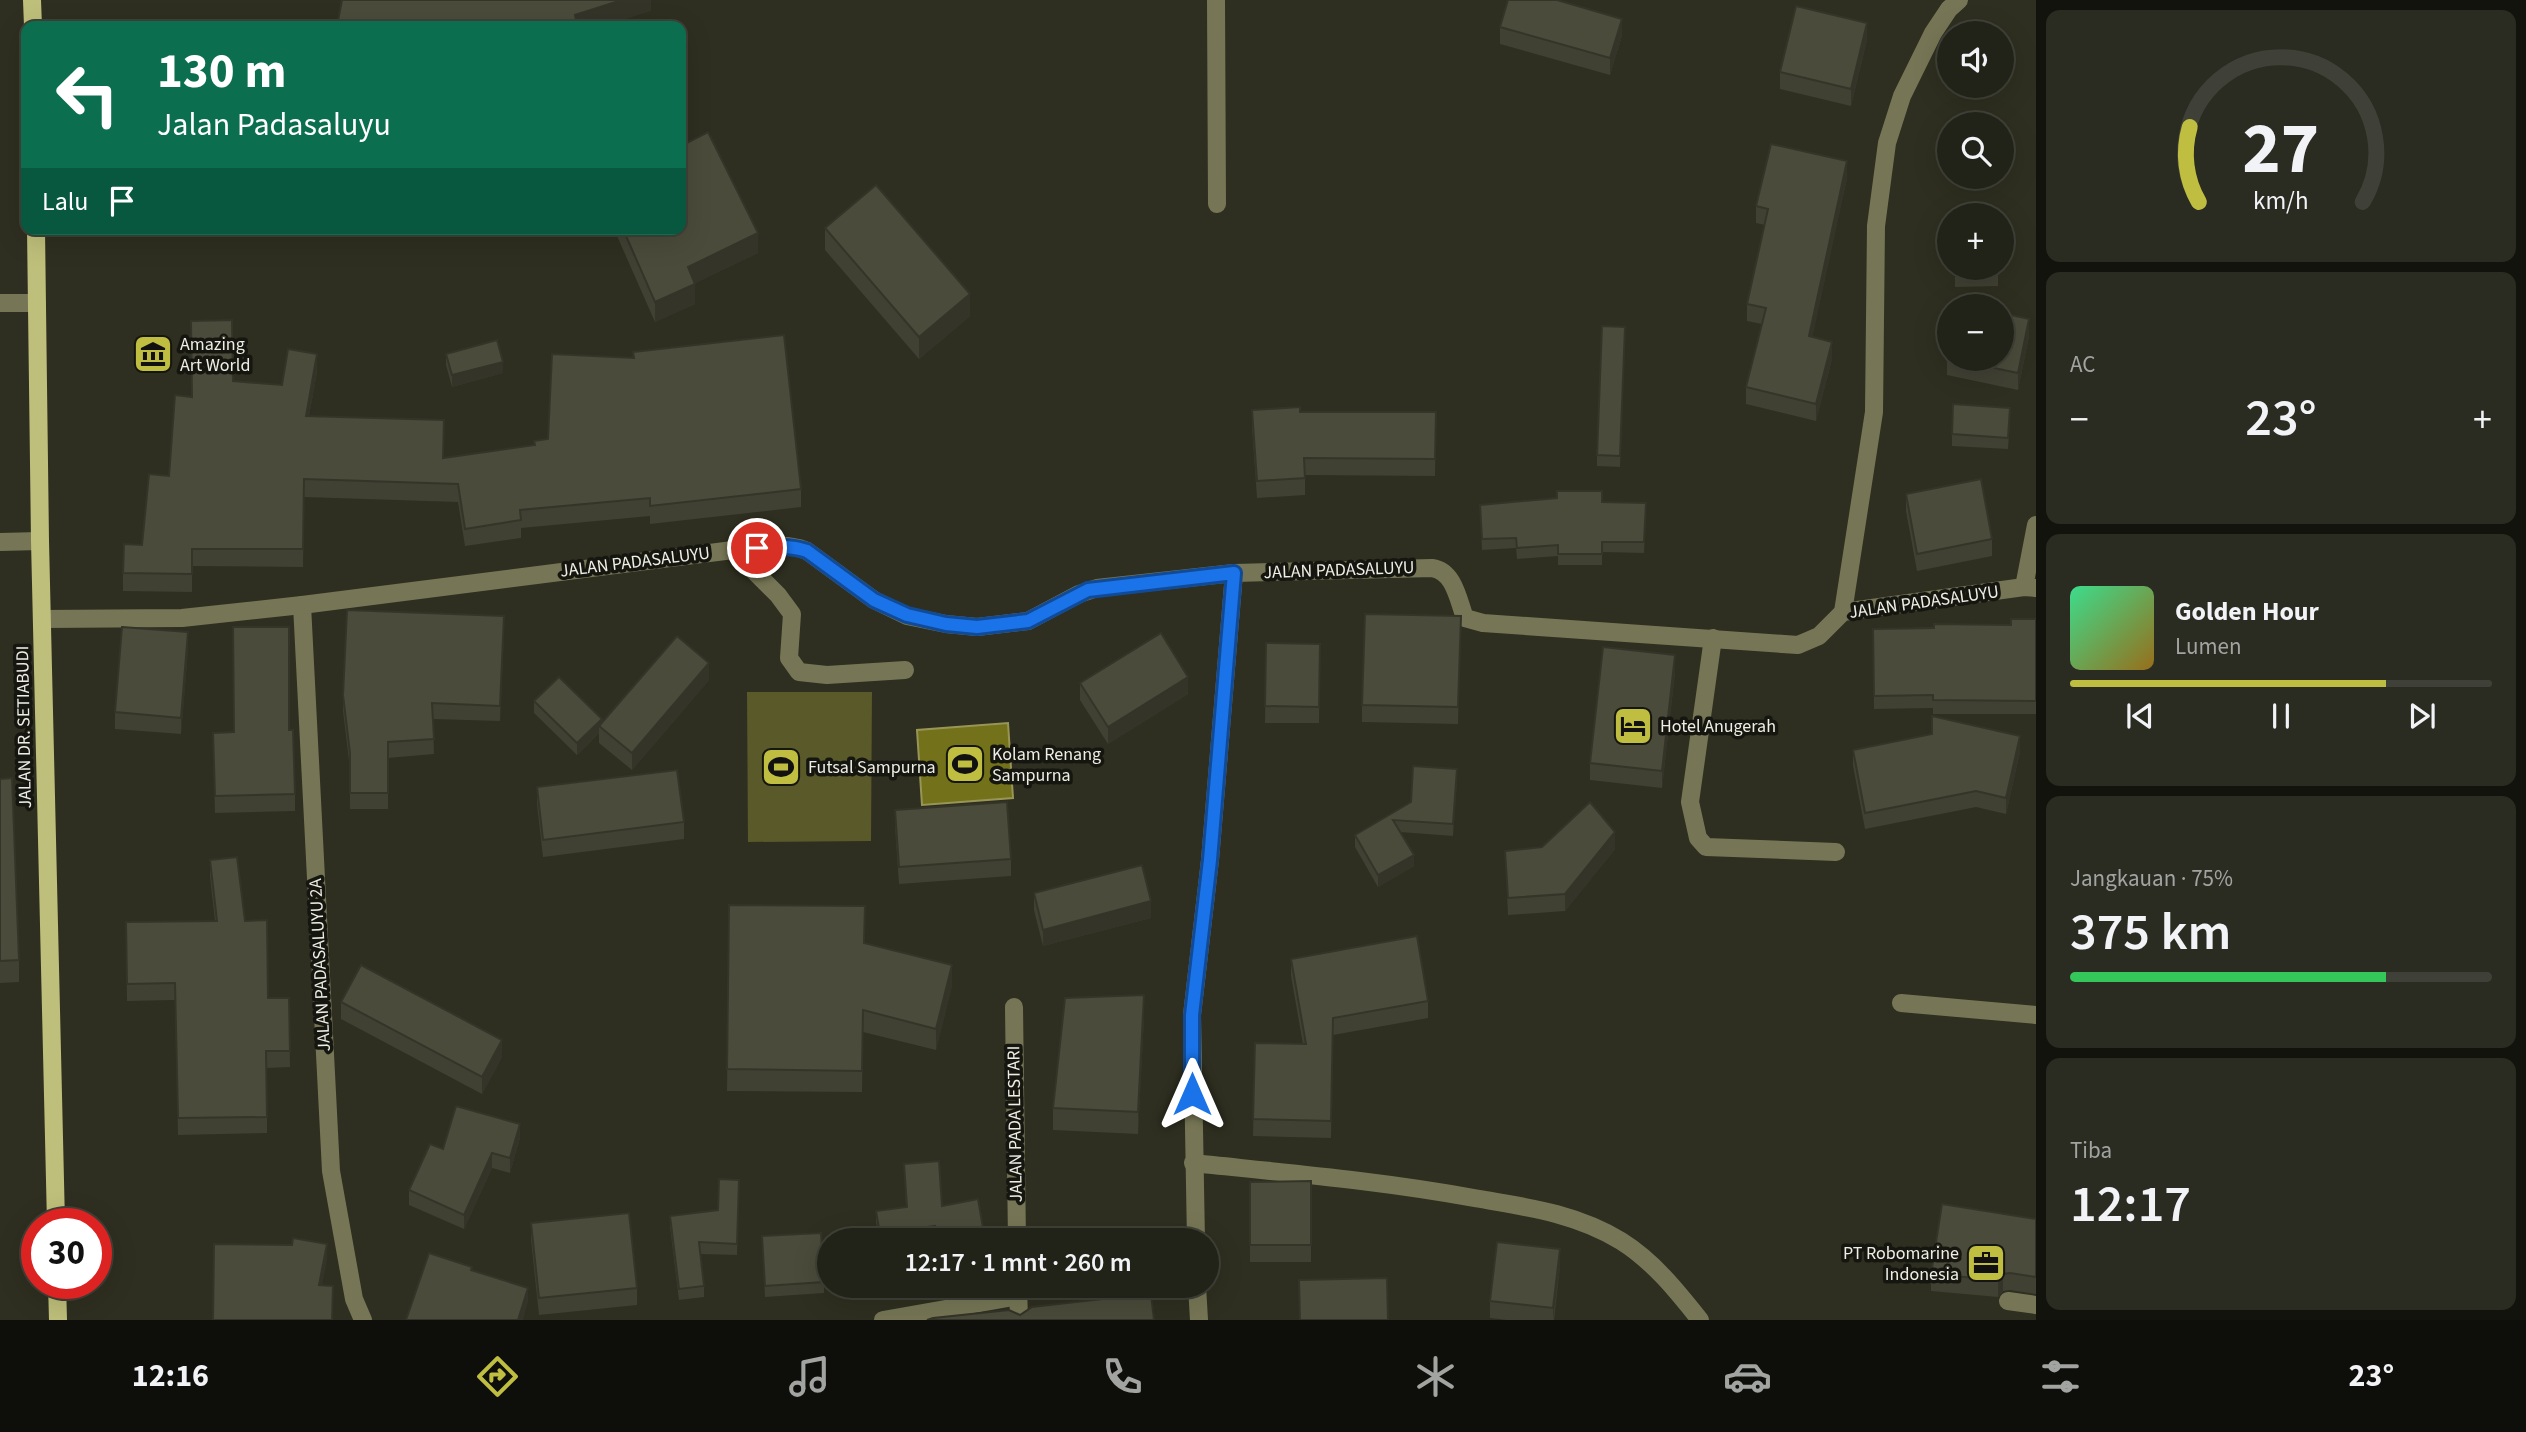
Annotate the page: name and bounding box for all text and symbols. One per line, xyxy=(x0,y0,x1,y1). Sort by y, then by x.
map controls xyxy=(1937,21,2014,371)
button: sound xyxy=(1937,21,2014,98)
text: 130 m xyxy=(157,37,286,107)
icon: left xyxy=(42,49,133,140)
text: 27 xyxy=(2243,97,2319,201)
text: Jalan Padasaluyu xyxy=(157,102,391,148)
button: search xyxy=(1937,112,2014,189)
icon: arrive xyxy=(103,182,141,220)
text: Lalu xyxy=(42,183,89,220)
text: km/h xyxy=(2253,183,2309,219)
button: + xyxy=(1937,203,2014,280)
button: − xyxy=(1937,294,2014,371)
place label: Amazing Art World xyxy=(180,332,250,378)
museum icon: Amazing Art World xyxy=(132,333,174,375)
text: AC xyxy=(2070,348,2095,381)
text: 23° xyxy=(2245,382,2317,456)
text: − xyxy=(2070,393,2089,447)
text: + xyxy=(2473,393,2492,447)
pin xyxy=(727,518,787,578)
icon: arrive xyxy=(738,529,776,567)
street label: JALAN PADASALUYU xyxy=(559,540,711,584)
street label: JALAN PADASALUYU xyxy=(1263,555,1415,585)
street label: JALAN PADASALUYU xyxy=(1848,579,2000,625)
text: Golden Hour xyxy=(2175,593,2319,630)
text: Lumen xyxy=(2175,630,2242,663)
street label: JALAN DR. SETIABUDI xyxy=(10,645,38,809)
icon: previous xyxy=(2121,697,2159,735)
icon: pause xyxy=(2262,697,2300,735)
icon: next xyxy=(2403,697,2441,735)
hotel icon: Hotel Anugerah xyxy=(1612,705,1654,747)
place label: Hotel Anugerah xyxy=(1660,714,1776,739)
place label: Kolam Renang Sampurna xyxy=(992,742,1101,788)
sports icon: Kolam Renang Sampurna xyxy=(944,743,986,785)
sports icon: Futsal Sampurna xyxy=(760,746,802,788)
place label: Futsal Sampurna xyxy=(808,755,936,780)
text: Jangkauan · 75% xyxy=(2070,862,2233,895)
street label: JALAN PADASALUYU 2A xyxy=(303,878,337,1052)
text: 375 km xyxy=(2070,896,2231,970)
street label: JALAN PADA LESTARI xyxy=(1001,1045,1029,1203)
position arrow xyxy=(1155,1057,1229,1131)
text: Tiba xyxy=(2070,1134,2112,1167)
text: 12:17 xyxy=(2070,1168,2191,1242)
speed limit sign: 30 xyxy=(21,1208,112,1299)
place label: PT Robomarine Indonesia xyxy=(1843,1241,1959,1287)
office icon: PT Robomarine Indonesia xyxy=(1965,1242,2007,1284)
text: 12:17 · 1 mnt · 260 m xyxy=(904,1244,1132,1281)
icon: directions xyxy=(473,1352,522,1401)
icon: music xyxy=(785,1352,834,1401)
icon: phone xyxy=(1098,1352,1147,1401)
icon: climate xyxy=(1411,1352,1460,1401)
icon: car xyxy=(1723,1352,1772,1401)
icon: filters xyxy=(2036,1352,2085,1401)
text: 12:16 xyxy=(132,1353,209,1399)
text: 23° xyxy=(2349,1353,2394,1399)

